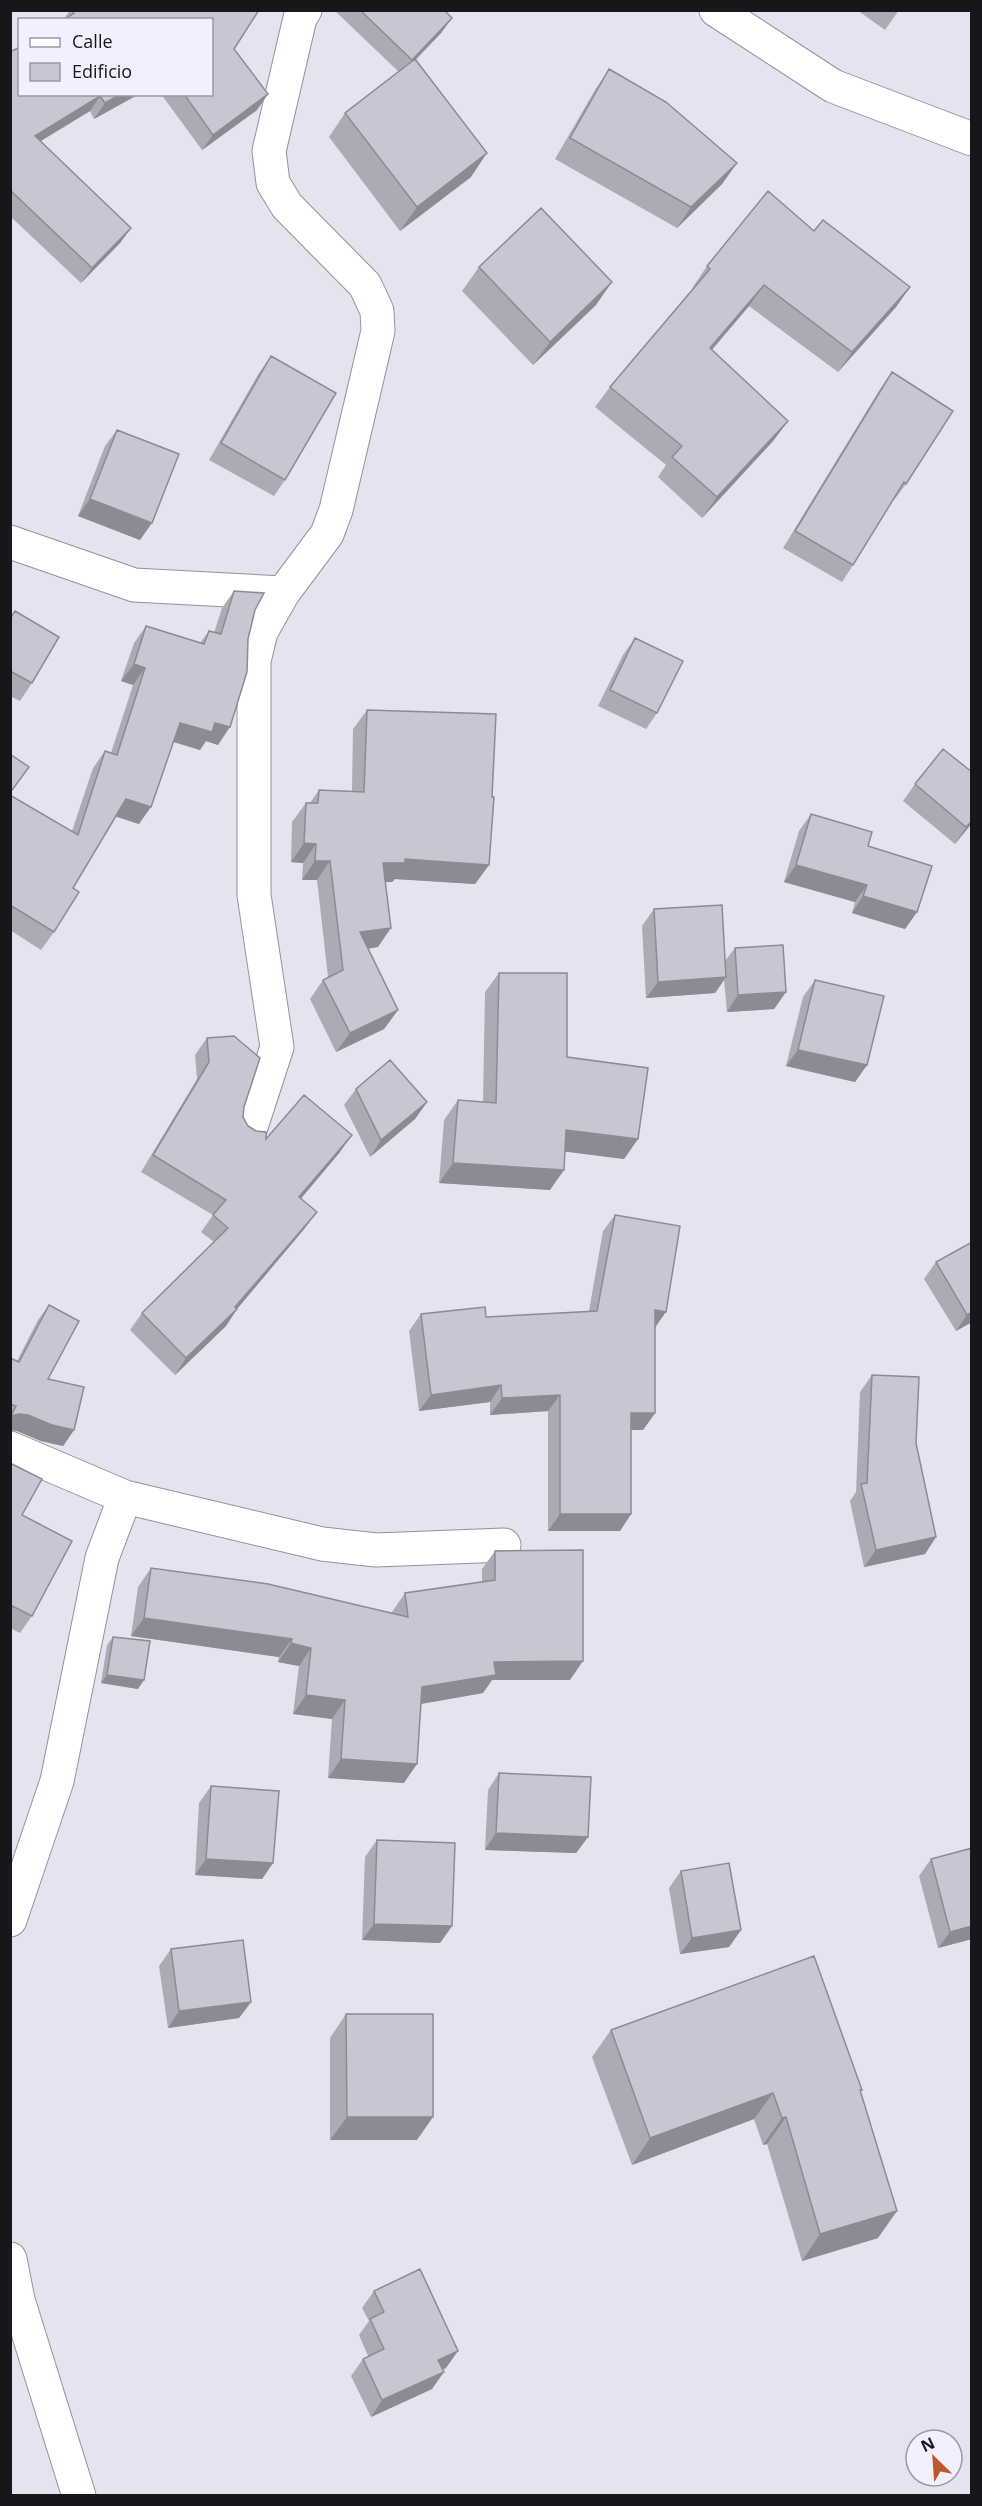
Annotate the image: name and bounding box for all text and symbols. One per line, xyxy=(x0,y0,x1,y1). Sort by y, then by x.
legend xyxy=(18,18,213,96)
text: Calle xyxy=(72,29,113,53)
text: Edificio xyxy=(72,59,132,83)
north arrow xyxy=(904,2428,964,2488)
text: N xyxy=(917,2432,938,2457)

